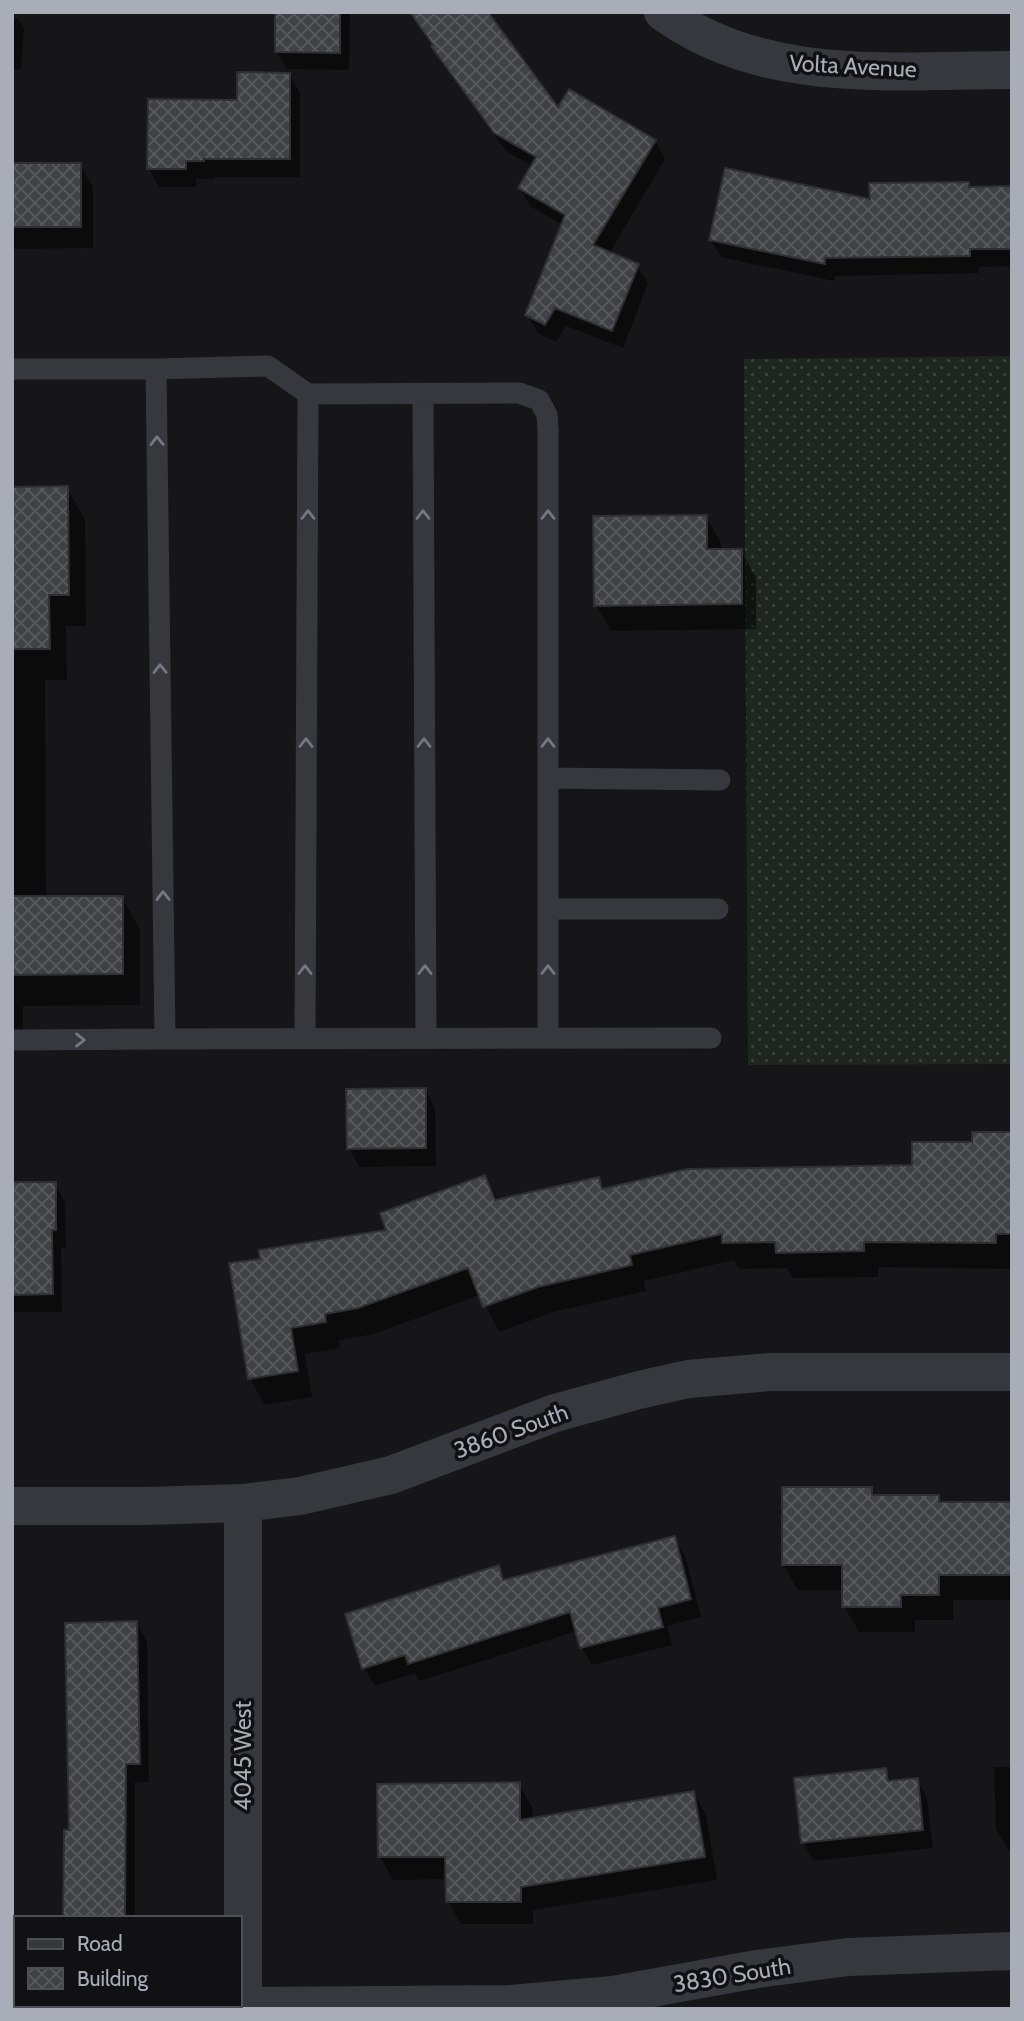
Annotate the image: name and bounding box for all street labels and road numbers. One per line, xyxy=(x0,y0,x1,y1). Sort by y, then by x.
street label: Volta Avenue xyxy=(789,49,918,83)
street label: 3860 South xyxy=(450,1397,572,1465)
street label: 4045 West xyxy=(229,1701,257,1811)
street label: 3830 South xyxy=(671,1952,793,1998)

